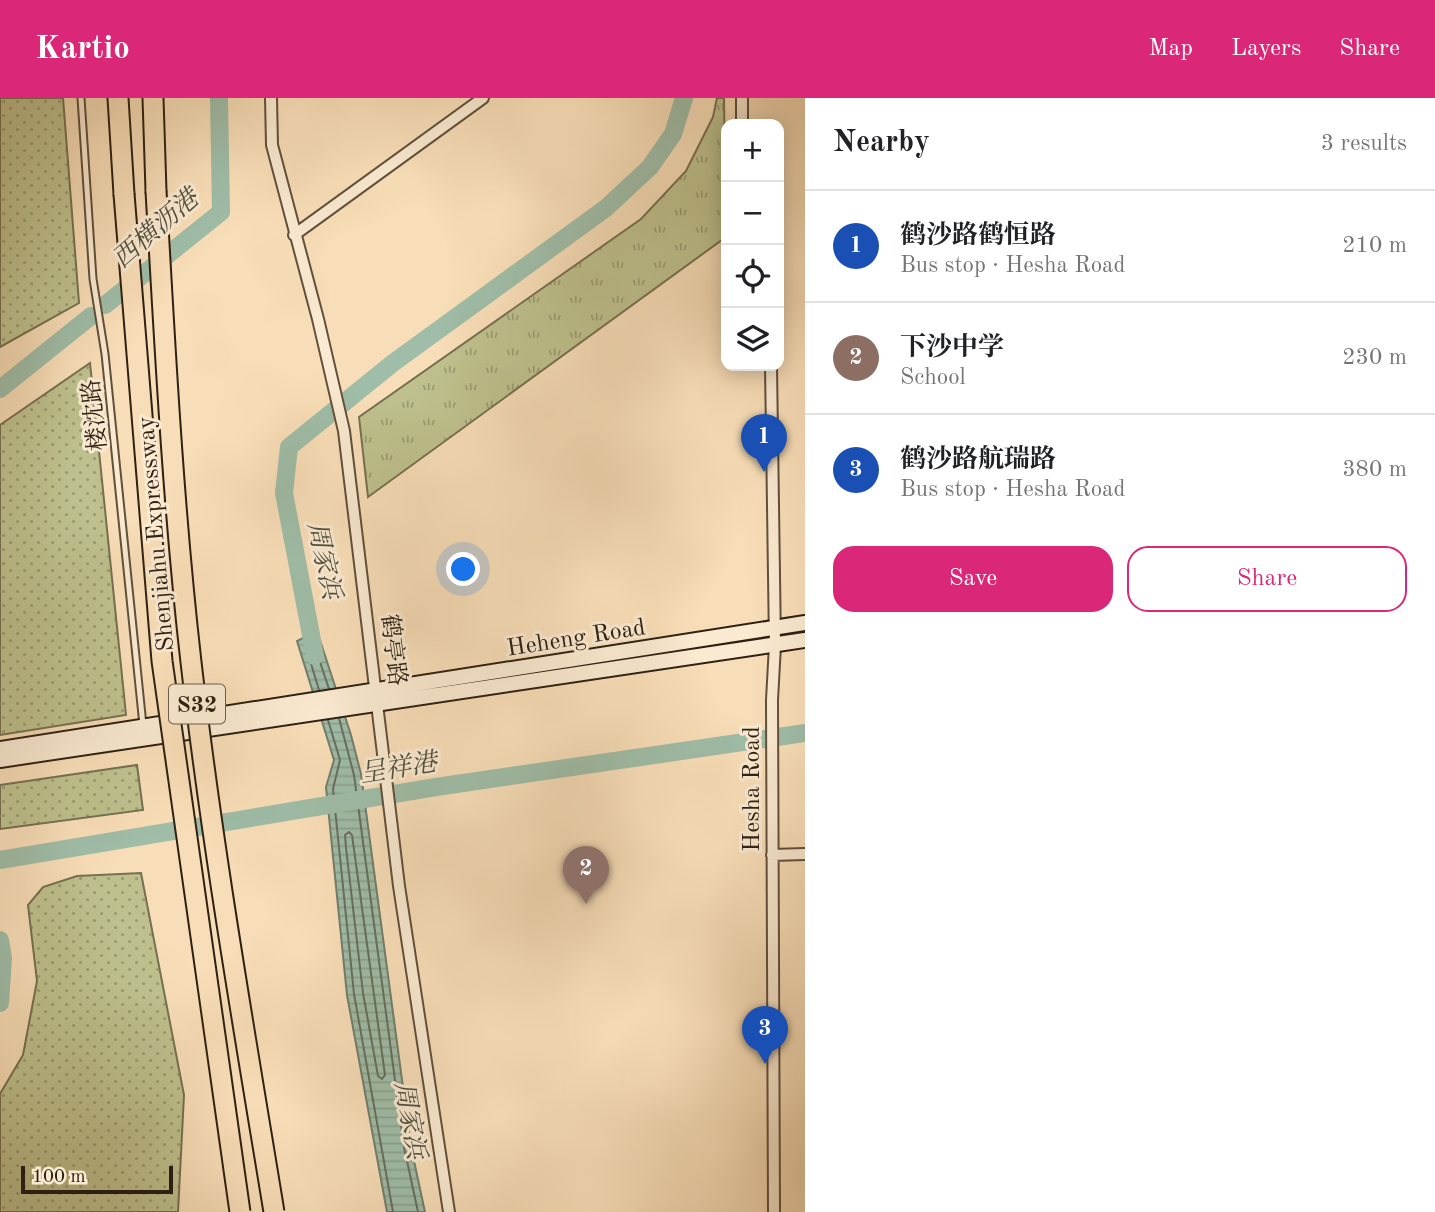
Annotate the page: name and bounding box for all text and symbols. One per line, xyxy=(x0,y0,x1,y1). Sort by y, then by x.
text: Kartio xyxy=(35,33,130,66)
text: Map xyxy=(1149,37,1193,61)
text: Layers xyxy=(1231,37,1301,61)
text: Share xyxy=(1339,37,1400,61)
map controls xyxy=(721,119,784,371)
button: + xyxy=(721,119,784,182)
text: Nearby xyxy=(833,128,930,158)
text: 3 results xyxy=(1321,132,1407,155)
water label: 西横沥港 xyxy=(107,182,206,273)
button: − xyxy=(721,182,784,245)
text: 鹤沙路鹤恒路 xyxy=(900,223,1056,249)
text: 1 xyxy=(849,234,863,257)
text: 210 m xyxy=(1342,234,1407,257)
button: locate xyxy=(721,245,784,308)
text: Bus stop · Hesha Road xyxy=(900,254,1126,277)
button: layers xyxy=(721,308,784,371)
text: 下沙中学 xyxy=(900,335,1004,361)
text: 2 xyxy=(849,346,863,369)
text: 230 m xyxy=(1342,346,1407,369)
text: School xyxy=(900,366,966,389)
street label: 楼沈路 xyxy=(77,378,112,452)
pin: 1 xyxy=(741,414,787,472)
street label: Shenjiahu Expressway xyxy=(135,415,179,652)
text: 鹤沙路航瑞路 xyxy=(900,447,1056,473)
text: 3 xyxy=(849,458,863,481)
text: 380 m xyxy=(1342,458,1407,481)
text: Bus stop · Hesha Road xyxy=(900,478,1126,501)
water label: 周家浜 xyxy=(302,519,346,603)
button: Save xyxy=(833,546,1113,612)
button: Share xyxy=(1127,546,1407,612)
your location xyxy=(446,552,480,586)
street label: 鹤亭路 xyxy=(376,613,411,687)
street label: Heheng Road xyxy=(505,616,647,662)
road number: S32 xyxy=(169,684,225,724)
street label: Hesha Road xyxy=(741,726,765,852)
water label: 呈祥港 xyxy=(357,748,442,788)
pin: 2 xyxy=(563,846,609,904)
pin: 3 xyxy=(742,1006,788,1064)
water label: 周家浜 xyxy=(389,1079,431,1163)
scale bar xyxy=(21,1163,173,1195)
text: 100 m xyxy=(32,1168,85,1187)

